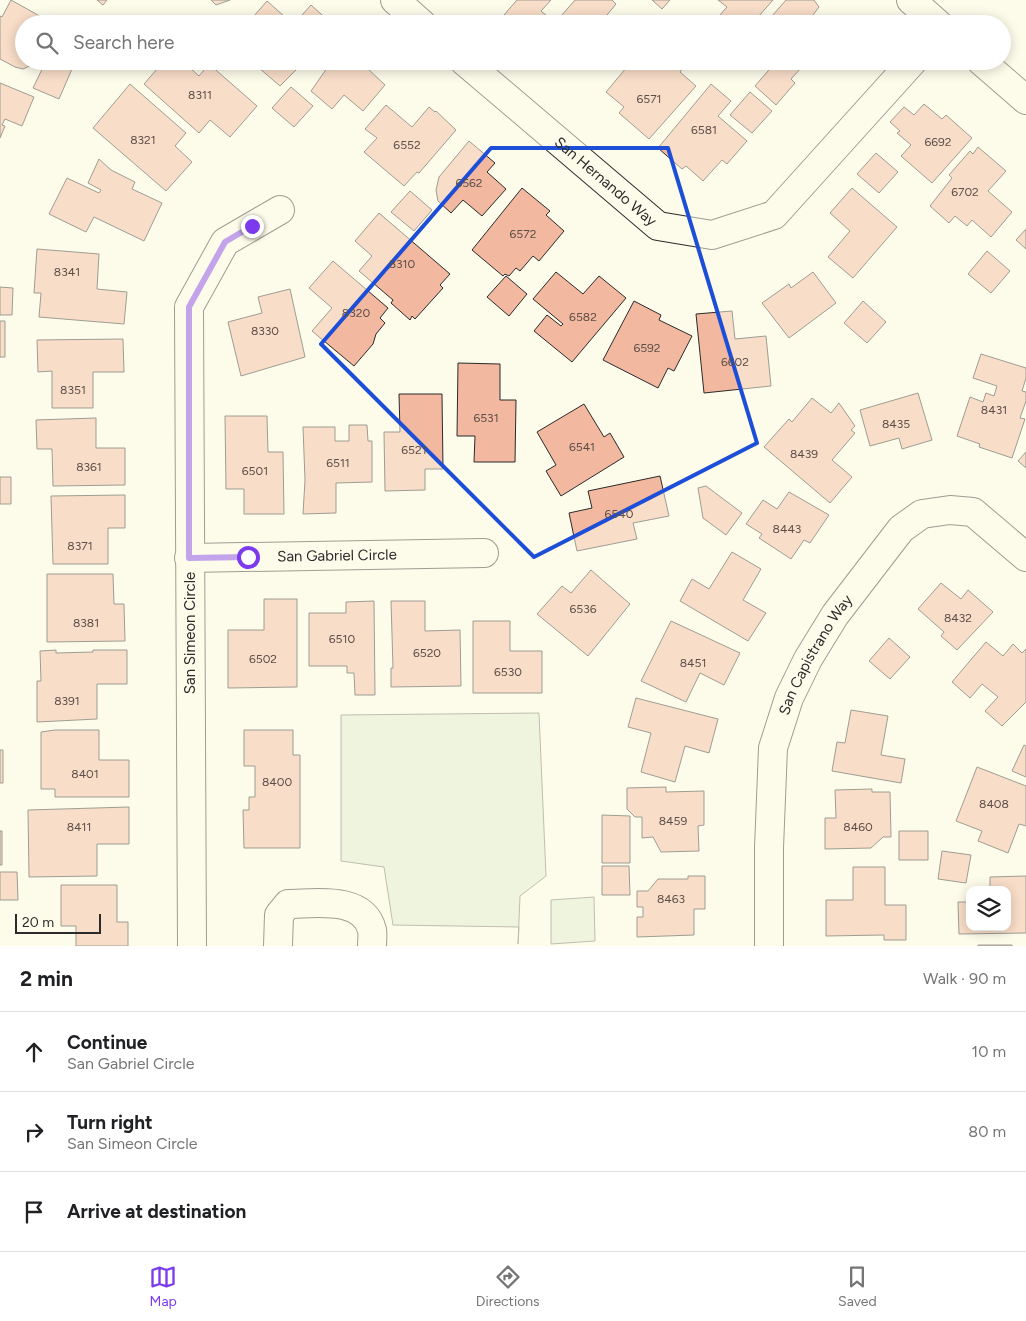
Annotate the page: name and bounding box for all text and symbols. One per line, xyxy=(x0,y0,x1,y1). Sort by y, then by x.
search box xyxy=(15,15,1011,70)
icon: search xyxy=(33,29,61,57)
text: Search here xyxy=(73,31,175,54)
house number: 8311 xyxy=(188,88,212,102)
house number: 6571 xyxy=(636,92,662,106)
house number: 6581 xyxy=(691,123,717,137)
house number: 8321 xyxy=(130,133,156,147)
street label: San Hernando Way xyxy=(551,133,660,230)
house number: 6692 xyxy=(924,135,952,149)
house number: 6552 xyxy=(393,138,421,152)
house number: 6562 xyxy=(455,176,483,190)
house number: 6702 xyxy=(951,185,979,199)
route end xyxy=(241,215,264,238)
house number: 6572 xyxy=(510,227,536,241)
house number: 8310 xyxy=(389,257,416,271)
house number: 8341 xyxy=(54,265,80,279)
house number: 8320 xyxy=(342,306,370,320)
house number: 6582 xyxy=(569,310,597,324)
house number: 8330 xyxy=(251,324,279,338)
house number: 6592 xyxy=(633,341,661,355)
house number: 6602 xyxy=(721,355,749,369)
house number: 8351 xyxy=(60,383,86,397)
house number: 8431 xyxy=(981,403,1007,417)
house number: 6531 xyxy=(473,411,499,425)
house number: 8435 xyxy=(882,417,910,431)
house number: 6541 xyxy=(569,440,595,454)
house number: 6521 xyxy=(401,443,427,457)
house number: 8439 xyxy=(790,447,818,461)
house number: 6511 xyxy=(326,456,350,470)
house number: 8361 xyxy=(76,460,102,474)
house number: 6501 xyxy=(242,464,268,478)
house number: 6540 xyxy=(605,507,634,521)
house number: 8443 xyxy=(773,522,801,536)
house number: 8371 xyxy=(67,539,93,553)
street label: San Gabriel Circle xyxy=(277,545,397,566)
route start xyxy=(237,546,260,569)
street label: San Simeon Circle xyxy=(181,572,199,694)
street label: San Capistrano Way xyxy=(775,591,856,717)
house number: 6536 xyxy=(569,602,597,616)
house number: 8432 xyxy=(944,611,972,625)
house number: 8381 xyxy=(73,616,99,630)
house number: 6510 xyxy=(329,632,355,646)
house number: 6520 xyxy=(413,646,441,660)
house number: 6502 xyxy=(249,652,277,666)
house number: 8451 xyxy=(680,656,706,670)
house number: 6530 xyxy=(494,665,522,679)
house number: 8391 xyxy=(54,694,80,708)
house number: 8401 xyxy=(71,767,99,781)
house number: 8400 xyxy=(262,775,292,789)
house number: 8408 xyxy=(979,797,1009,811)
house number: 8459 xyxy=(659,814,687,828)
house number: 8411 xyxy=(67,820,91,834)
house number: 8460 xyxy=(843,820,873,834)
map controls xyxy=(966,886,1011,931)
button: layers xyxy=(966,886,1011,931)
house number: 8463 xyxy=(657,892,685,906)
scale bar xyxy=(15,911,101,934)
text: 20 m xyxy=(22,914,54,931)
text: 2 min xyxy=(20,966,73,991)
text: Walk · 90 m xyxy=(923,969,1006,988)
text: Continue xyxy=(67,1031,147,1054)
icon: ahead xyxy=(20,1038,48,1066)
text: 10 m xyxy=(972,1042,1006,1061)
text: San Gabriel Circle xyxy=(67,1054,194,1073)
text: Turn right xyxy=(67,1111,153,1134)
icon: right xyxy=(20,1118,48,1146)
text: 80 m xyxy=(968,1122,1006,1141)
text: San Simeon Circle xyxy=(67,1134,197,1153)
icon: arrive xyxy=(20,1198,48,1226)
text: Arrive at destination xyxy=(67,1200,246,1223)
tab: Map xyxy=(149,1263,177,1310)
tab: Directions xyxy=(476,1263,540,1310)
tab: Saved xyxy=(838,1263,877,1310)

